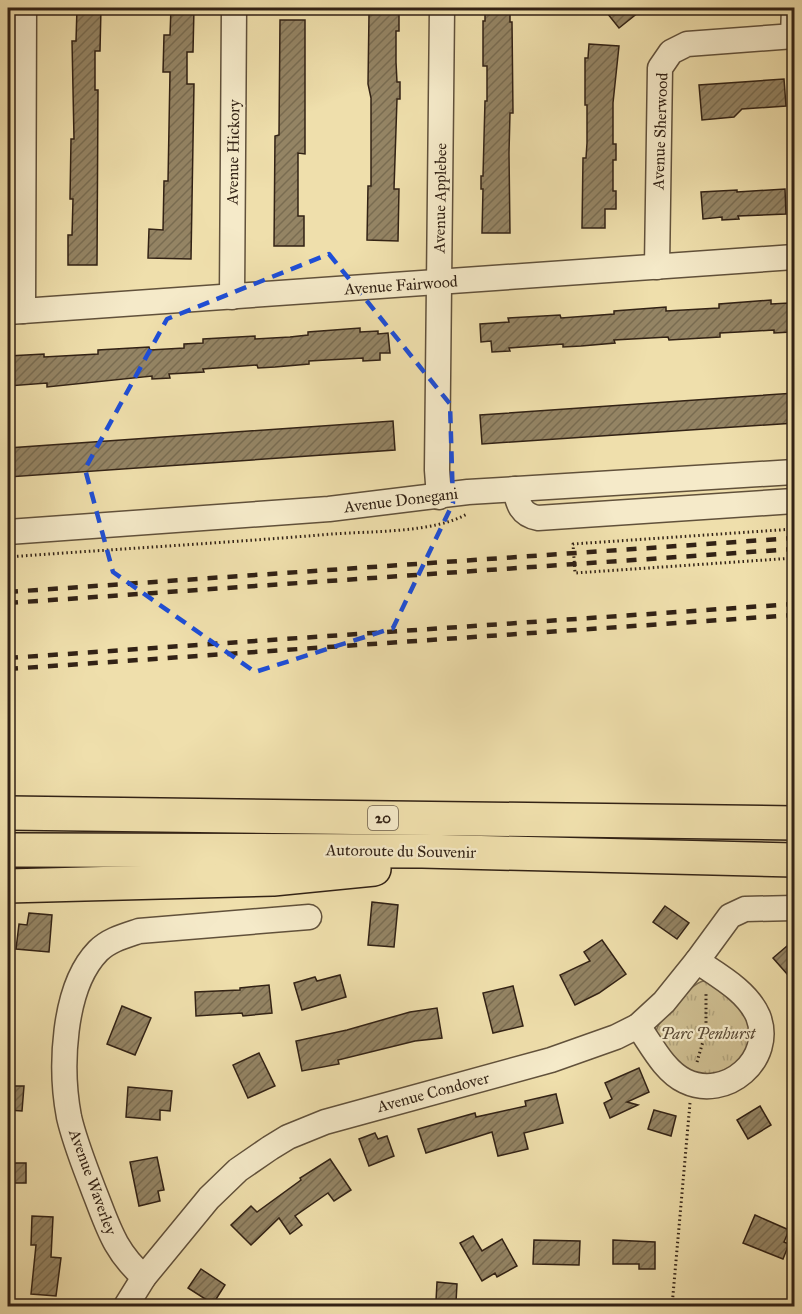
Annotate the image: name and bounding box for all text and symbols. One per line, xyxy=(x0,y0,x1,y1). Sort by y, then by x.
street label: Avenue Sherwood xyxy=(648,72,672,191)
street label: Avenue Hickory xyxy=(223,99,243,206)
street label: Avenue Applebee xyxy=(430,142,450,254)
street label: Avenue Fairwood xyxy=(343,272,458,299)
street label: Avenue Donegani xyxy=(342,483,460,518)
road number: 20 xyxy=(368,806,398,830)
street label: Autoroute du Souvenir xyxy=(325,840,476,862)
park label: Parc Penhurst xyxy=(661,1024,756,1043)
street label: Avenue Condover xyxy=(374,1068,491,1116)
street label: Avenue Waverley xyxy=(65,1126,121,1238)

